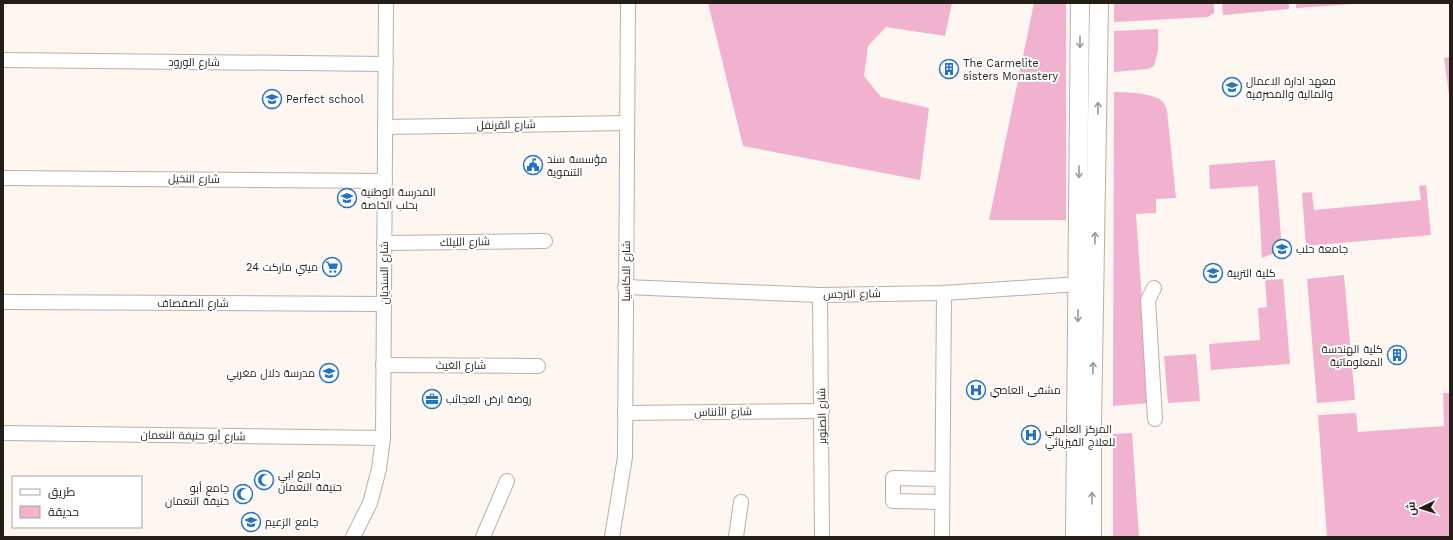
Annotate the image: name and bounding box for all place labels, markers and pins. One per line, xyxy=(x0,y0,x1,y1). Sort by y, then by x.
place label: The Carmelite sisters Monastery xyxy=(963,57,1058,83)
building icon: The Carmelite sisters Monastery xyxy=(938,58,960,80)
place label: معهد ادارة الاعمال والمالية والمصرفية xyxy=(1246,75,1336,101)
school or university icon: معهد ادارة الاعمال والمالية والمصرفية xyxy=(1221,76,1243,98)
school or university icon: Perfect school xyxy=(261,88,283,110)
place label: Perfect school xyxy=(286,93,364,106)
place label: مؤسسة سند التنموية xyxy=(547,153,607,179)
public building icon: مؤسسة سند التنموية xyxy=(522,154,544,176)
place label: المدرسة الوطنية بحلب الخاصة xyxy=(361,186,436,212)
school or university icon: المدرسة الوطنية بحلب الخاصة xyxy=(336,187,358,209)
school or university icon: جامعة حلب xyxy=(1271,238,1293,260)
place label: جامعة حلب xyxy=(1296,243,1348,256)
supermarket icon: ميني ماركت 24 xyxy=(321,256,343,278)
place label: ميني ماركت 24 xyxy=(246,261,318,276)
school or university icon: كلية التربية xyxy=(1202,262,1224,284)
place label: كلية التربية xyxy=(1227,267,1276,280)
place label: كلية الهندسة المعلوماتية xyxy=(1322,343,1383,369)
building icon: كلية الهندسة المعلوماتية xyxy=(1386,344,1408,366)
school or university icon: مدرسة دلال مغربي xyxy=(318,362,340,384)
place label: مدرسة دلال مغربي xyxy=(226,367,315,382)
hospital icon: مشفى العاصي xyxy=(965,379,987,401)
place label: مشفى العاصي xyxy=(990,384,1061,398)
office icon: روضة ارض العجائب xyxy=(421,388,443,410)
place label: روضة ارض العجائب xyxy=(446,393,532,406)
place label: المركز العالمي للعلاج الفيزيائي xyxy=(1045,423,1115,451)
hospital icon: المركز العالمي للعلاج الفيزيائي xyxy=(1020,424,1042,446)
place label: جامع ابي حنيفة النعمان xyxy=(278,468,342,494)
mosque icon: جامع ابي حنيفة النعمان xyxy=(253,469,275,491)
place label: جامع أبو حنيفة النعمان xyxy=(165,481,229,508)
mosque icon: جامع أبو حنيفة النعمان xyxy=(232,483,254,505)
school or university icon: جامع الزعيم xyxy=(240,511,262,533)
place label: جامع الزعيم xyxy=(265,516,318,530)

